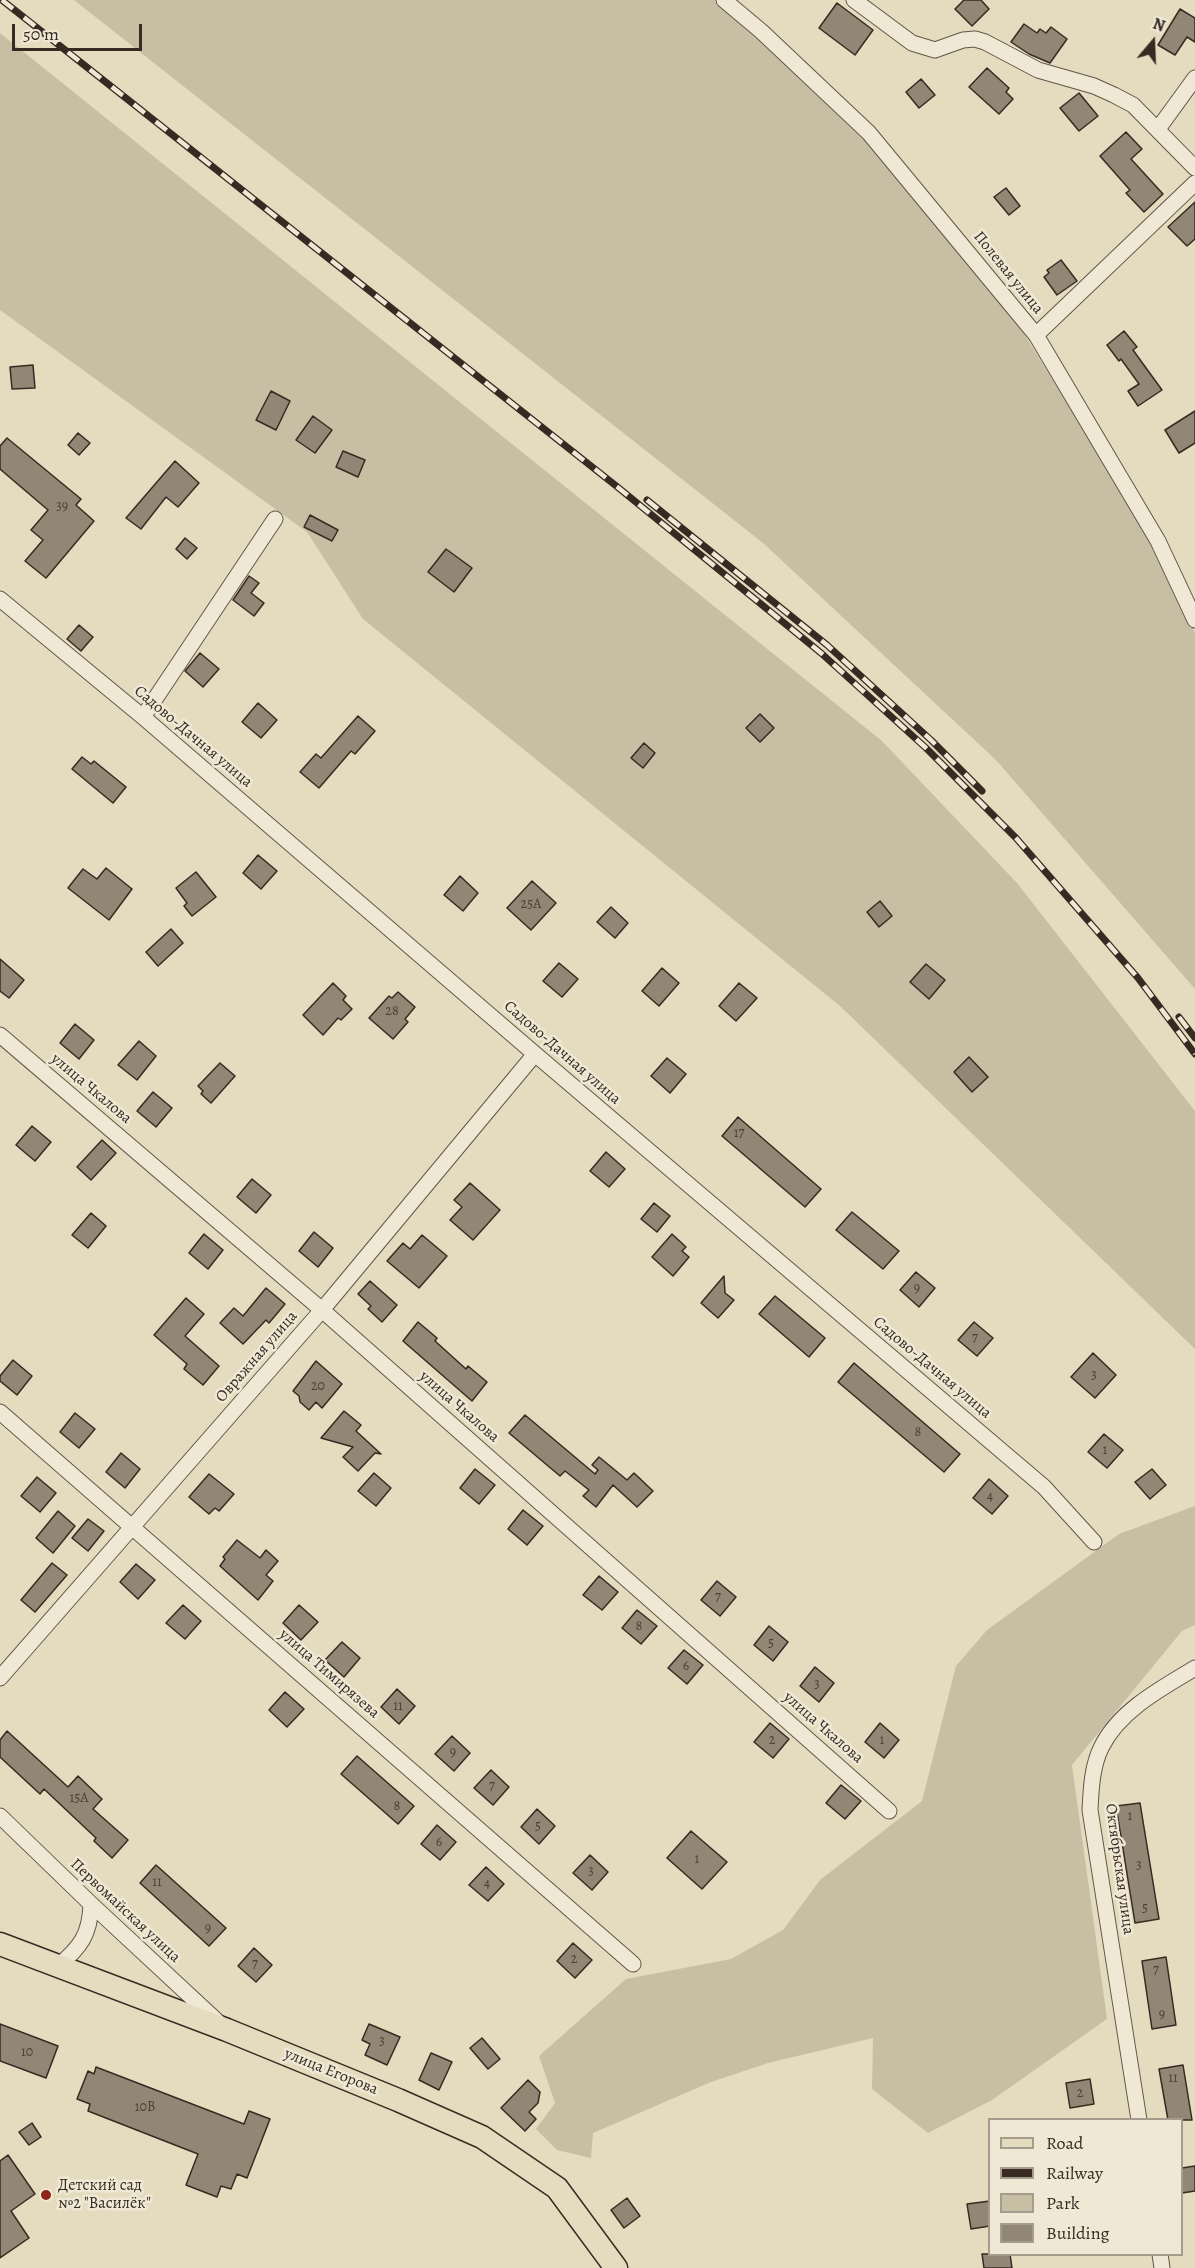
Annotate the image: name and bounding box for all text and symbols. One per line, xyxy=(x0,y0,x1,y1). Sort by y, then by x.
scale bar xyxy=(15,12,146,50)
north arrow xyxy=(1123,12,1183,72)
text: N xyxy=(1150,13,1168,37)
text: 50 m xyxy=(23,22,59,46)
street label: Полевая улица xyxy=(969,228,1047,318)
house number: 39 xyxy=(56,499,68,515)
street label: Садово-Дачная улица xyxy=(130,682,256,792)
house number: 25А xyxy=(521,897,541,913)
street label: Садово-Дачная улица xyxy=(500,997,624,1109)
house number: 28 xyxy=(385,1004,399,1020)
street label: улица Чкалова xyxy=(47,1050,135,1128)
house number: 17 xyxy=(734,1126,744,1142)
house number: 9 xyxy=(914,1281,920,1297)
street label: Овражная улица xyxy=(212,1307,302,1407)
street label: Садово-Дачная улица xyxy=(869,1313,995,1423)
house number: 7 xyxy=(972,1331,978,1347)
street label: улица Чкалова xyxy=(415,1367,503,1447)
house number: 3 xyxy=(1091,1368,1097,1384)
house number: 20 xyxy=(311,1379,325,1395)
house number: 8 xyxy=(915,1425,921,1441)
house number: 1 xyxy=(1103,1443,1107,1459)
house number: 4 xyxy=(987,1489,993,1505)
house number: 7 xyxy=(715,1590,721,1606)
house number: 8 xyxy=(636,1619,642,1635)
street label: улица Тимирязева xyxy=(275,1625,383,1723)
house number: 5 xyxy=(768,1636,774,1652)
house number: 6 xyxy=(683,1659,689,1675)
house number: 3 xyxy=(814,1677,820,1693)
street label: улица Чкалова xyxy=(779,1688,867,1768)
house number: 11 xyxy=(393,1699,403,1715)
house number: 2 xyxy=(769,1733,775,1749)
house number: 1 xyxy=(880,1733,884,1749)
house number: 9 xyxy=(450,1745,456,1761)
house number: 7 xyxy=(489,1779,495,1795)
house number: 15А xyxy=(70,1791,88,1807)
house number: 8 xyxy=(394,1799,400,1815)
street label: Октябрьская улица xyxy=(1100,1802,1138,1936)
house number: 1 xyxy=(1128,1809,1132,1825)
house number: 5 xyxy=(535,1819,541,1835)
house number: 6 xyxy=(436,1835,442,1851)
house number: 1 xyxy=(695,1852,699,1868)
street label: Первомайская улица xyxy=(66,1855,184,1967)
house number: 3 xyxy=(1136,1858,1142,1874)
house number: 3 xyxy=(588,1864,594,1880)
house number: 11 xyxy=(152,1875,162,1891)
house number: 4 xyxy=(484,1876,490,1892)
house number: 5 xyxy=(1142,1901,1148,1917)
house number: 9 xyxy=(205,1921,211,1937)
house number: 2 xyxy=(571,1952,577,1968)
house number: 7 xyxy=(252,1957,258,1973)
house number: 7 xyxy=(1153,1963,1159,1979)
house number: 9 xyxy=(1159,2007,1165,2023)
house number: 3 xyxy=(379,2034,385,2050)
house number: 10 xyxy=(21,2045,33,2061)
street label: улица Егорова xyxy=(281,2045,381,2099)
house number: 11 xyxy=(1168,2071,1178,2087)
house number: 2 xyxy=(1077,2086,1083,2102)
house number: 10В xyxy=(135,2100,155,2116)
legend xyxy=(988,2118,1183,2256)
text: Road xyxy=(1046,2131,1083,2155)
text: Railway xyxy=(1046,2161,1103,2185)
place label: Детский сад №2 "Василёк" xyxy=(58,2176,151,2214)
marker: Детский сад №2 "Василёк" xyxy=(39,2188,53,2202)
text: Park xyxy=(1046,2191,1080,2215)
text: Building xyxy=(1046,2221,1110,2245)

